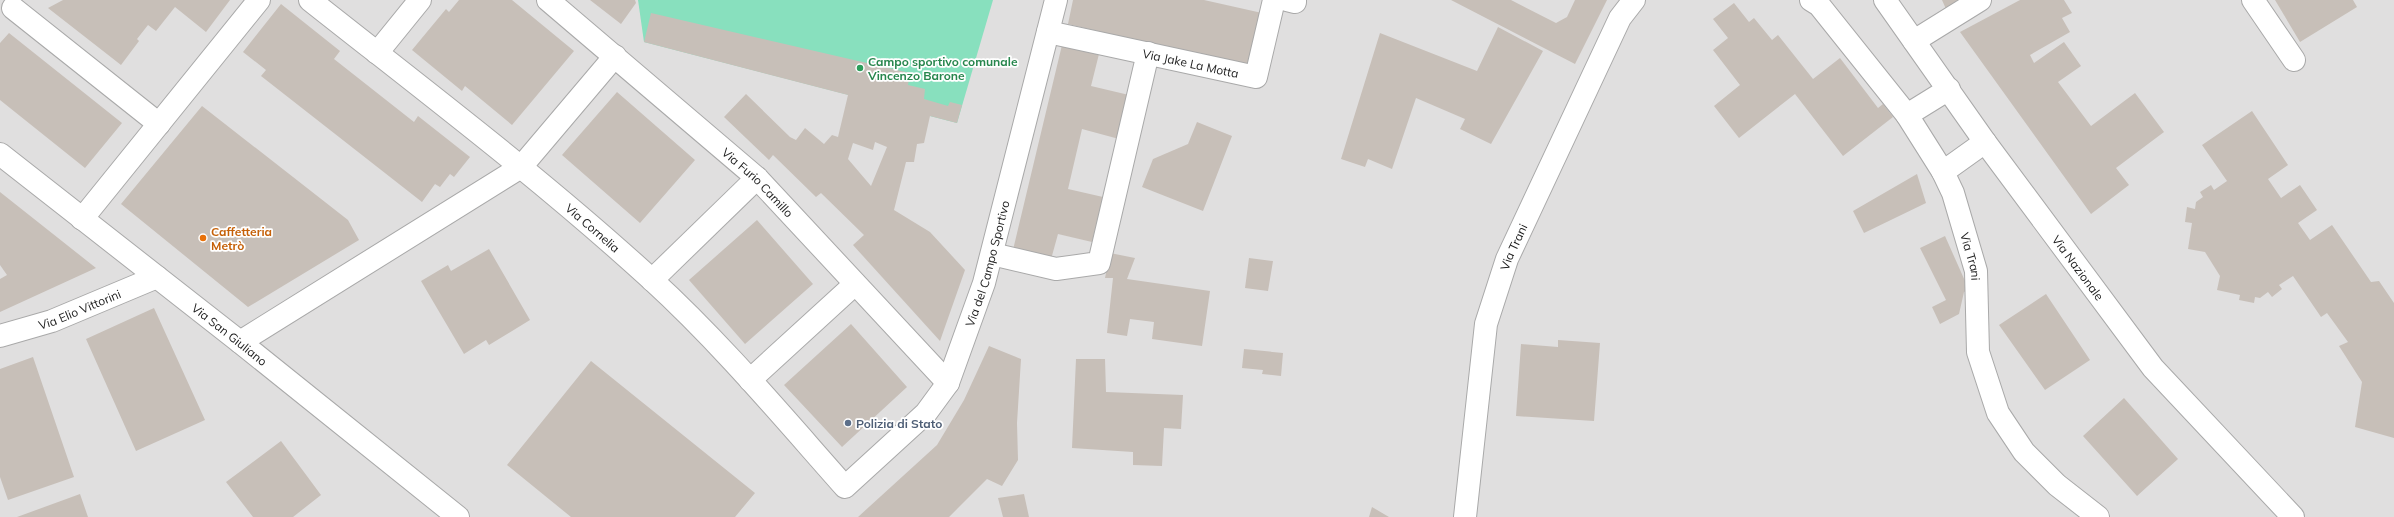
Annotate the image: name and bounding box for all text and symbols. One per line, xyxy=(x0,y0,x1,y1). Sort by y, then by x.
street label: Via Jake La Motta xyxy=(1141,45,1240,81)
place label: Campo sportivo comunale Vincenzo Barone xyxy=(867,54,1018,83)
marker: Campo sportivo comunale Vincenzo Barone xyxy=(855,63,865,73)
street label: Via Furio Camillo xyxy=(719,144,797,220)
street label: Via del Campo Sportivo xyxy=(961,199,1012,329)
street label: Via Cornelia xyxy=(563,200,623,255)
street label: Via Trani xyxy=(1496,221,1530,272)
place label: Caffetteria Metrò xyxy=(211,224,272,253)
street label: Via Trani xyxy=(1958,231,1984,281)
street label: Via Nazionale xyxy=(2049,232,2107,303)
marker: Caffetteria Metrò xyxy=(198,233,208,243)
street label: Via Elio Vittorini xyxy=(36,286,123,332)
street label: Via San Giuliano xyxy=(189,300,271,369)
place label: Polizia di Stato xyxy=(856,416,942,431)
marker: Polizia di Stato xyxy=(843,418,853,428)

